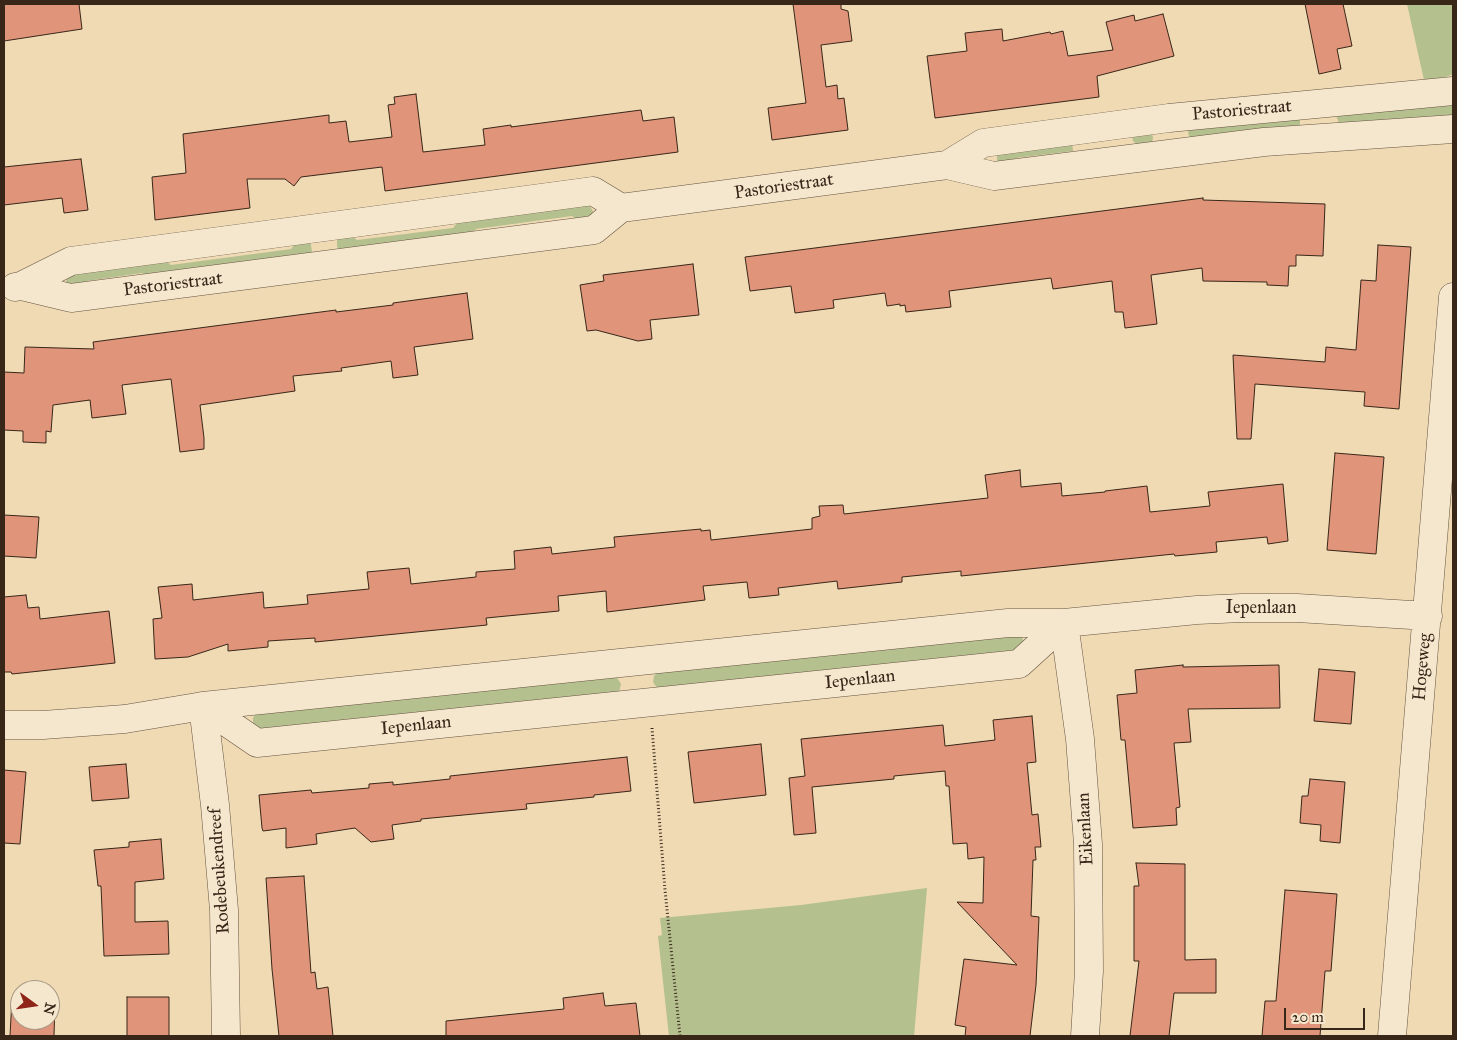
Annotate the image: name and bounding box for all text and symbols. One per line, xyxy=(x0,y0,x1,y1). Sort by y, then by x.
street label: Pastoriestraat xyxy=(1191,96,1293,126)
street label: Pastoriestraat xyxy=(733,169,835,205)
street label: Pastoriestraat xyxy=(122,268,224,302)
street label: Iepenlaan xyxy=(1226,598,1296,620)
street label: Hogeweg xyxy=(1409,632,1437,702)
street label: Iepenlaan xyxy=(824,666,896,694)
street label: Iepenlaan xyxy=(380,712,452,740)
street label: Eikenlaan xyxy=(1073,792,1099,866)
street label: Rodebeukendreef xyxy=(205,807,235,935)
north arrow xyxy=(10,980,60,1030)
scale bar xyxy=(1287,998,1368,1030)
text: N xyxy=(39,1001,59,1016)
text: 20 m xyxy=(1292,1008,1324,1026)

